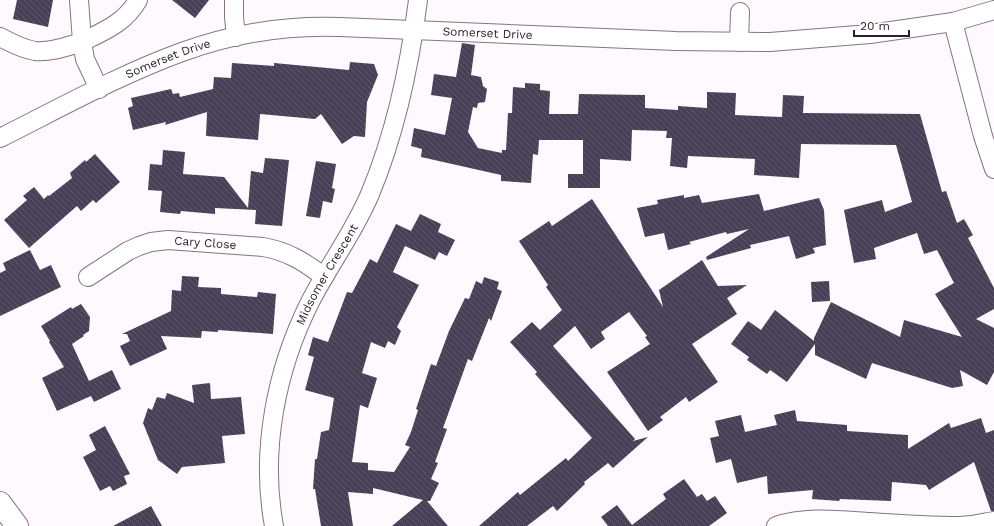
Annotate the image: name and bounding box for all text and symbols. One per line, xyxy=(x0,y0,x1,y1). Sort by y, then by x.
scale bar xyxy=(854,12,909,38)
text: 20 m xyxy=(860,19,890,33)
street label: Somerset Drive xyxy=(442,24,533,42)
street label: Somerset Drive xyxy=(123,36,212,81)
street label: Midsomer Crescent xyxy=(293,221,361,327)
street label: Cary Close xyxy=(174,233,237,252)

